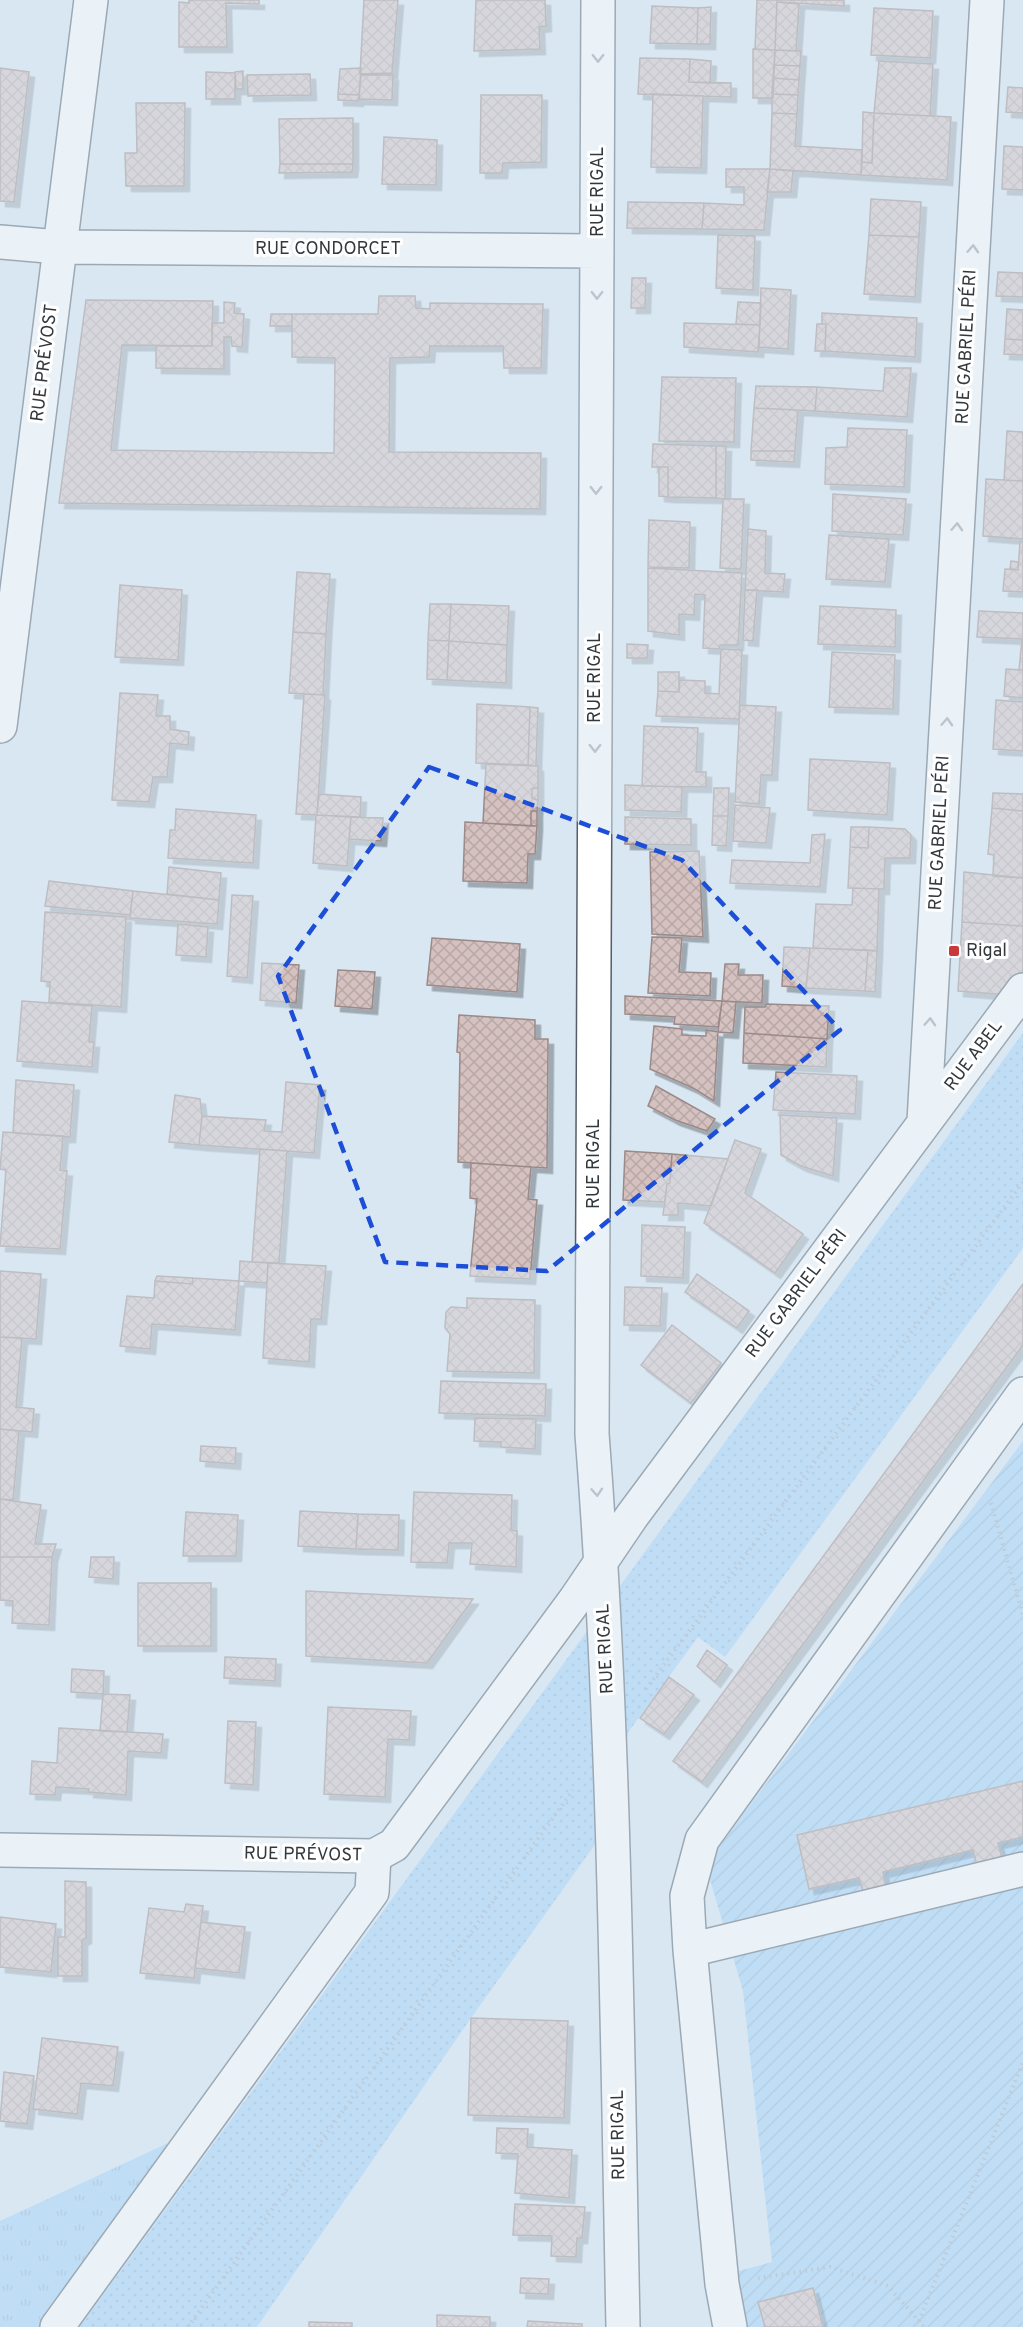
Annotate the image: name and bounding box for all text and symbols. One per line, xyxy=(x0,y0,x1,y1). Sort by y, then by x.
one-way arrow xyxy=(592,54,604,63)
street label: RUE RIGAL xyxy=(587,147,610,237)
street label: RUE CONDORCET xyxy=(255,238,401,261)
one-way arrow xyxy=(966,244,979,253)
street label: RUE GABRIEL PÉRI xyxy=(949,269,983,425)
one-way arrow xyxy=(591,291,603,300)
street label: RUE PRÉVOST xyxy=(24,303,64,423)
one-way arrow xyxy=(590,486,602,495)
one-way arrow xyxy=(951,523,964,532)
street label: RUE RIGAL xyxy=(584,633,607,723)
one-way arrow xyxy=(940,717,953,726)
one-way arrow xyxy=(589,744,601,753)
street label: RUE GABRIEL PÉRI xyxy=(922,755,956,911)
place label: Rigal xyxy=(966,940,1007,963)
marker: Rigal xyxy=(947,944,961,958)
street label: RUE ABEL xyxy=(940,1016,1008,1096)
one-way arrow xyxy=(923,1017,936,1026)
street label: RUE RIGAL xyxy=(583,1119,606,1209)
street label: RUE GABRIEL PÉRI xyxy=(739,1224,853,1363)
one-way arrow xyxy=(590,1488,603,1497)
street label: RUE RIGAL xyxy=(592,1603,620,1695)
street label: RUE PRÉVOST xyxy=(244,1840,362,1868)
street label: RUE RIGAL xyxy=(607,2090,631,2180)

